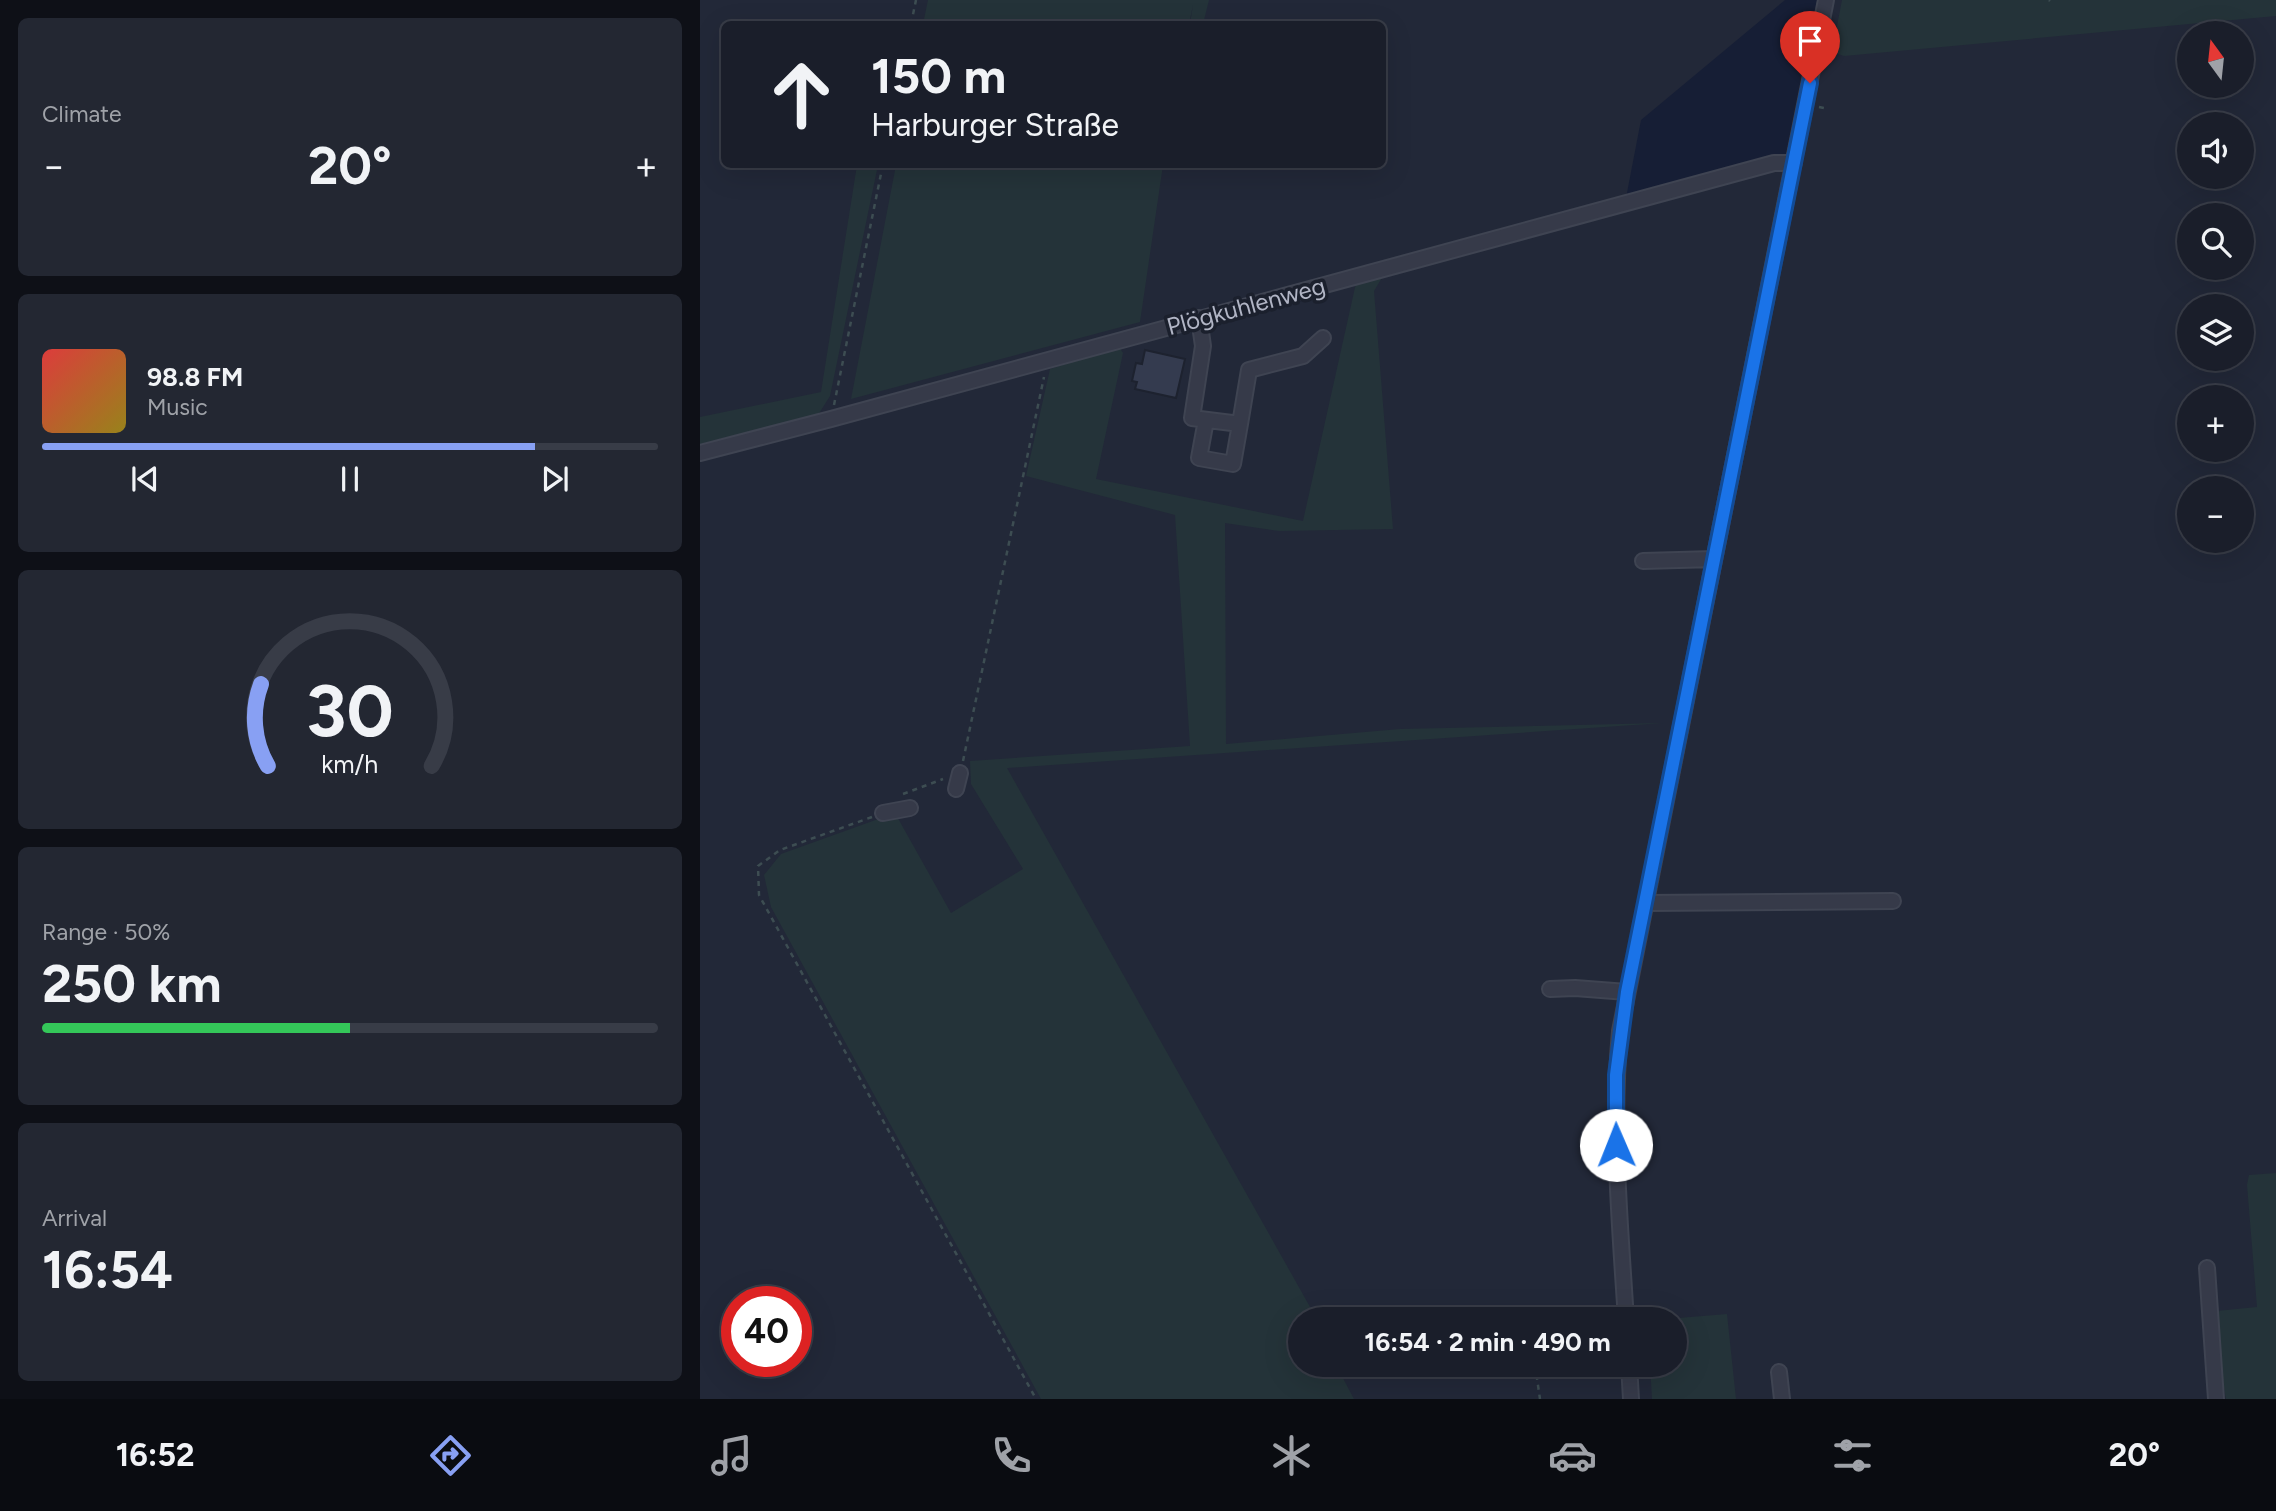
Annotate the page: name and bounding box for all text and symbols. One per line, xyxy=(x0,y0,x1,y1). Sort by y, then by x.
pin xyxy=(1780,11,1840,83)
north arrow xyxy=(2177,21,2254,98)
map controls xyxy=(2177,21,2254,553)
icon: arrive xyxy=(1791,22,1829,60)
text: 150 m xyxy=(871,46,1006,105)
icon: ahead xyxy=(756,49,847,140)
text: Climate xyxy=(42,100,121,128)
text: Harburger Straße xyxy=(871,106,1119,144)
button: sound xyxy=(2177,112,2254,189)
text: 20° xyxy=(308,135,392,197)
text: − xyxy=(42,143,66,189)
text: + xyxy=(634,143,658,189)
button: search xyxy=(2177,203,2254,280)
street label: Plögkuhlenweg xyxy=(1164,271,1328,341)
button: layers xyxy=(2177,294,2254,371)
text: 98.8 FM xyxy=(147,361,243,393)
button: + xyxy=(2177,385,2254,462)
text: Music xyxy=(147,393,208,421)
icon: previous xyxy=(126,460,164,498)
icon: pause xyxy=(331,460,369,498)
icon: next xyxy=(536,460,574,498)
button: − xyxy=(2177,476,2254,553)
text: 30 xyxy=(306,667,394,754)
text: km/h xyxy=(321,748,379,778)
text: Range · 50% xyxy=(42,918,170,946)
text: 250 km xyxy=(42,953,222,1015)
position arrow xyxy=(1579,1108,1653,1182)
text: Arrival xyxy=(42,1204,107,1232)
text: 16:54 xyxy=(42,1239,173,1301)
speed limit sign: 40 xyxy=(721,1286,812,1377)
text: 16:54 · 2 min · 490 m xyxy=(1364,1326,1611,1358)
icon: directions xyxy=(426,1431,475,1480)
icon: music xyxy=(707,1431,756,1480)
icon: phone xyxy=(987,1431,1036,1480)
icon: climate xyxy=(1267,1431,1316,1480)
icon: car xyxy=(1548,1431,1597,1480)
icon: filters xyxy=(1828,1431,1877,1480)
text: 16:52 xyxy=(116,1436,195,1474)
text: 20° xyxy=(2109,1436,2160,1474)

